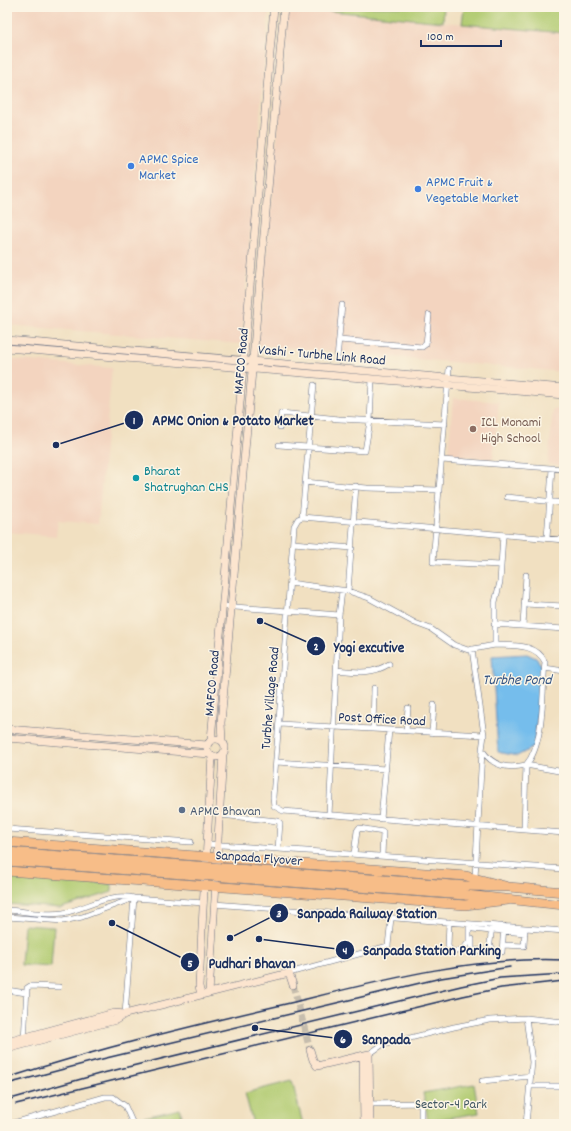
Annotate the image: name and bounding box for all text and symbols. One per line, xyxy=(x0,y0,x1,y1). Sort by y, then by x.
scale bar xyxy=(421,22,501,48)
text: 100 m xyxy=(427,29,454,46)
place label: APMC Spice Market xyxy=(139,150,198,186)
marker: APMC Spice Market xyxy=(126,161,136,171)
place label: APMC Fruit & Vegetable Market xyxy=(426,173,519,209)
marker: APMC Fruit & Vegetable Market xyxy=(413,184,423,194)
street label: MAFCO Road xyxy=(229,327,255,395)
street label: Vashi - Turbhe Link Road xyxy=(257,340,386,372)
callout: APMC Onion & Potato Market xyxy=(124,406,321,433)
text: APMC Onion & Potato Market xyxy=(152,411,314,433)
text: 1 xyxy=(133,413,136,430)
place label: ICL Monami High School xyxy=(481,413,541,449)
marker: ICL Monami High School xyxy=(468,424,478,434)
place label: Bharat Shatrughan CHS xyxy=(144,462,229,498)
marker: Bharat Shatrughan CHS xyxy=(131,473,141,483)
callout: Yogi excutive xyxy=(306,633,413,660)
text: Yogi excutive xyxy=(333,638,405,660)
text: 2 xyxy=(313,639,319,656)
street label: Turbhe Village Road xyxy=(257,646,285,750)
street label: MAFCO Road xyxy=(200,649,226,717)
water label: Turbhe Pond xyxy=(483,670,553,692)
street label: Post Office Road xyxy=(338,708,426,732)
place label: APMC Bhavan xyxy=(190,802,261,822)
marker: APMC Bhavan xyxy=(177,805,187,815)
street label: Sanpada Flyover xyxy=(215,846,304,872)
callout: Sanpada Railway Station xyxy=(269,899,445,926)
text: Sanpada Railway Station xyxy=(297,904,437,926)
text: 3 xyxy=(276,906,282,923)
callout: Sanpada Station Parking xyxy=(335,936,509,963)
text: Sanpada Station Parking xyxy=(363,941,502,963)
text: 4 xyxy=(343,943,348,960)
callout: Pudhari Bhavan xyxy=(180,949,304,976)
text: Pudhari Bhavan xyxy=(208,954,296,976)
text: 5 xyxy=(187,956,193,973)
callout: Sanpada xyxy=(333,1025,418,1052)
text: Sanpada xyxy=(362,1030,411,1052)
text: 6 xyxy=(340,1032,346,1049)
park label: Sector-4 Park xyxy=(415,1095,487,1115)

